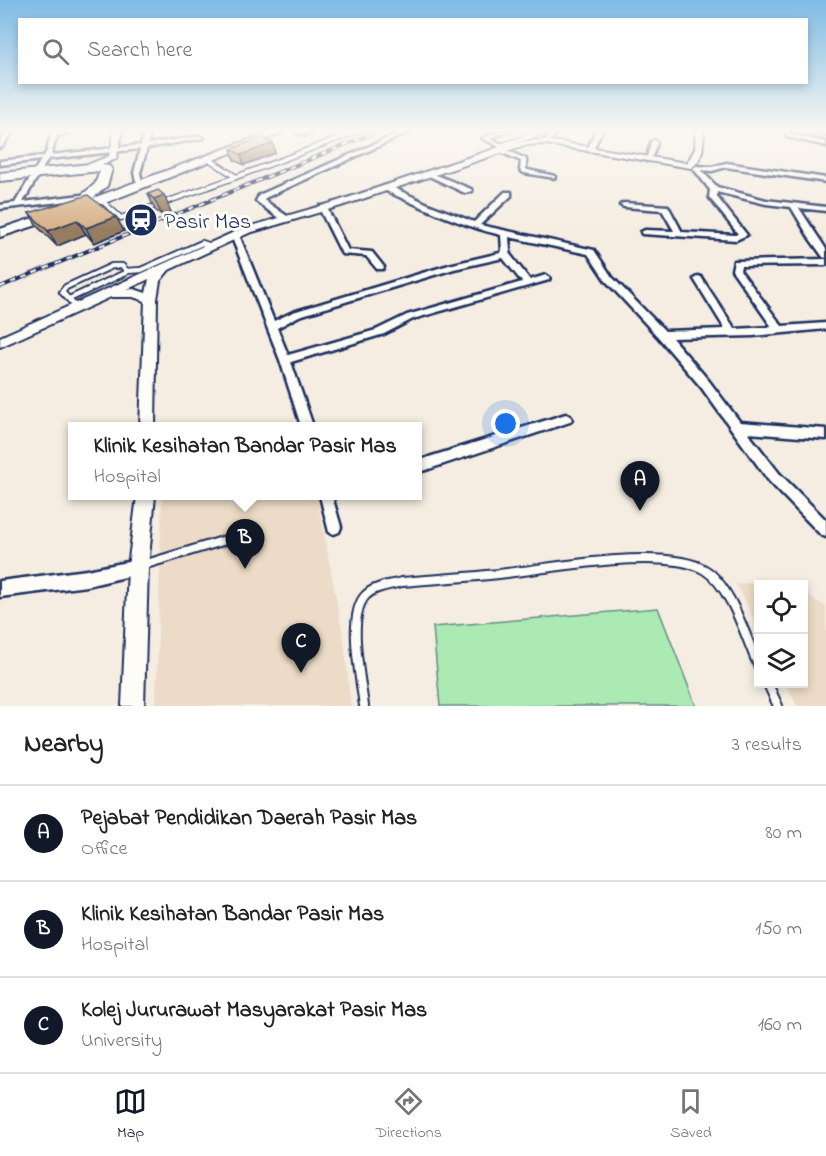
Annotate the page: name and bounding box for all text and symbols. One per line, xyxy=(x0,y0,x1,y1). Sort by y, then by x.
search box xyxy=(18,18,808,84)
icon: search xyxy=(39,35,72,68)
text: Search here xyxy=(87,35,192,67)
station icon: Pasir Mas xyxy=(123,202,159,238)
place label: Pasir Mas xyxy=(164,207,251,239)
your location xyxy=(491,409,520,438)
popup xyxy=(68,422,422,500)
text: Klinik Kesihatan Bandar Pasir Mas xyxy=(93,431,397,463)
pin: A xyxy=(620,462,660,511)
text: Hospital xyxy=(93,463,161,492)
pin: B xyxy=(226,520,264,569)
map controls xyxy=(754,580,808,688)
button: locate xyxy=(754,580,808,634)
pin: C xyxy=(282,624,320,673)
button: layers xyxy=(754,634,808,688)
text: Nearby xyxy=(24,726,103,764)
text: 3 results xyxy=(732,731,802,760)
text: Pejabat Pendidikan Daerah Pasir Mas xyxy=(81,803,417,835)
text: A xyxy=(37,819,50,848)
text: 80 m xyxy=(765,819,802,848)
text: Office xyxy=(81,835,127,864)
text: Klinik Kesihatan Bandar Pasir Mas xyxy=(81,899,384,931)
text: B xyxy=(37,915,50,944)
text: 150 m xyxy=(755,915,802,944)
text: Hospital xyxy=(81,931,149,960)
text: Kolej Jururawat Masyarakat Pasir Mas xyxy=(81,995,427,1027)
text: C xyxy=(38,1011,49,1040)
text: 160 m xyxy=(758,1011,802,1040)
text: University xyxy=(81,1027,162,1056)
tab: Map xyxy=(114,1085,147,1145)
tab: Directions xyxy=(375,1085,442,1145)
tab: Saved xyxy=(670,1085,712,1145)

